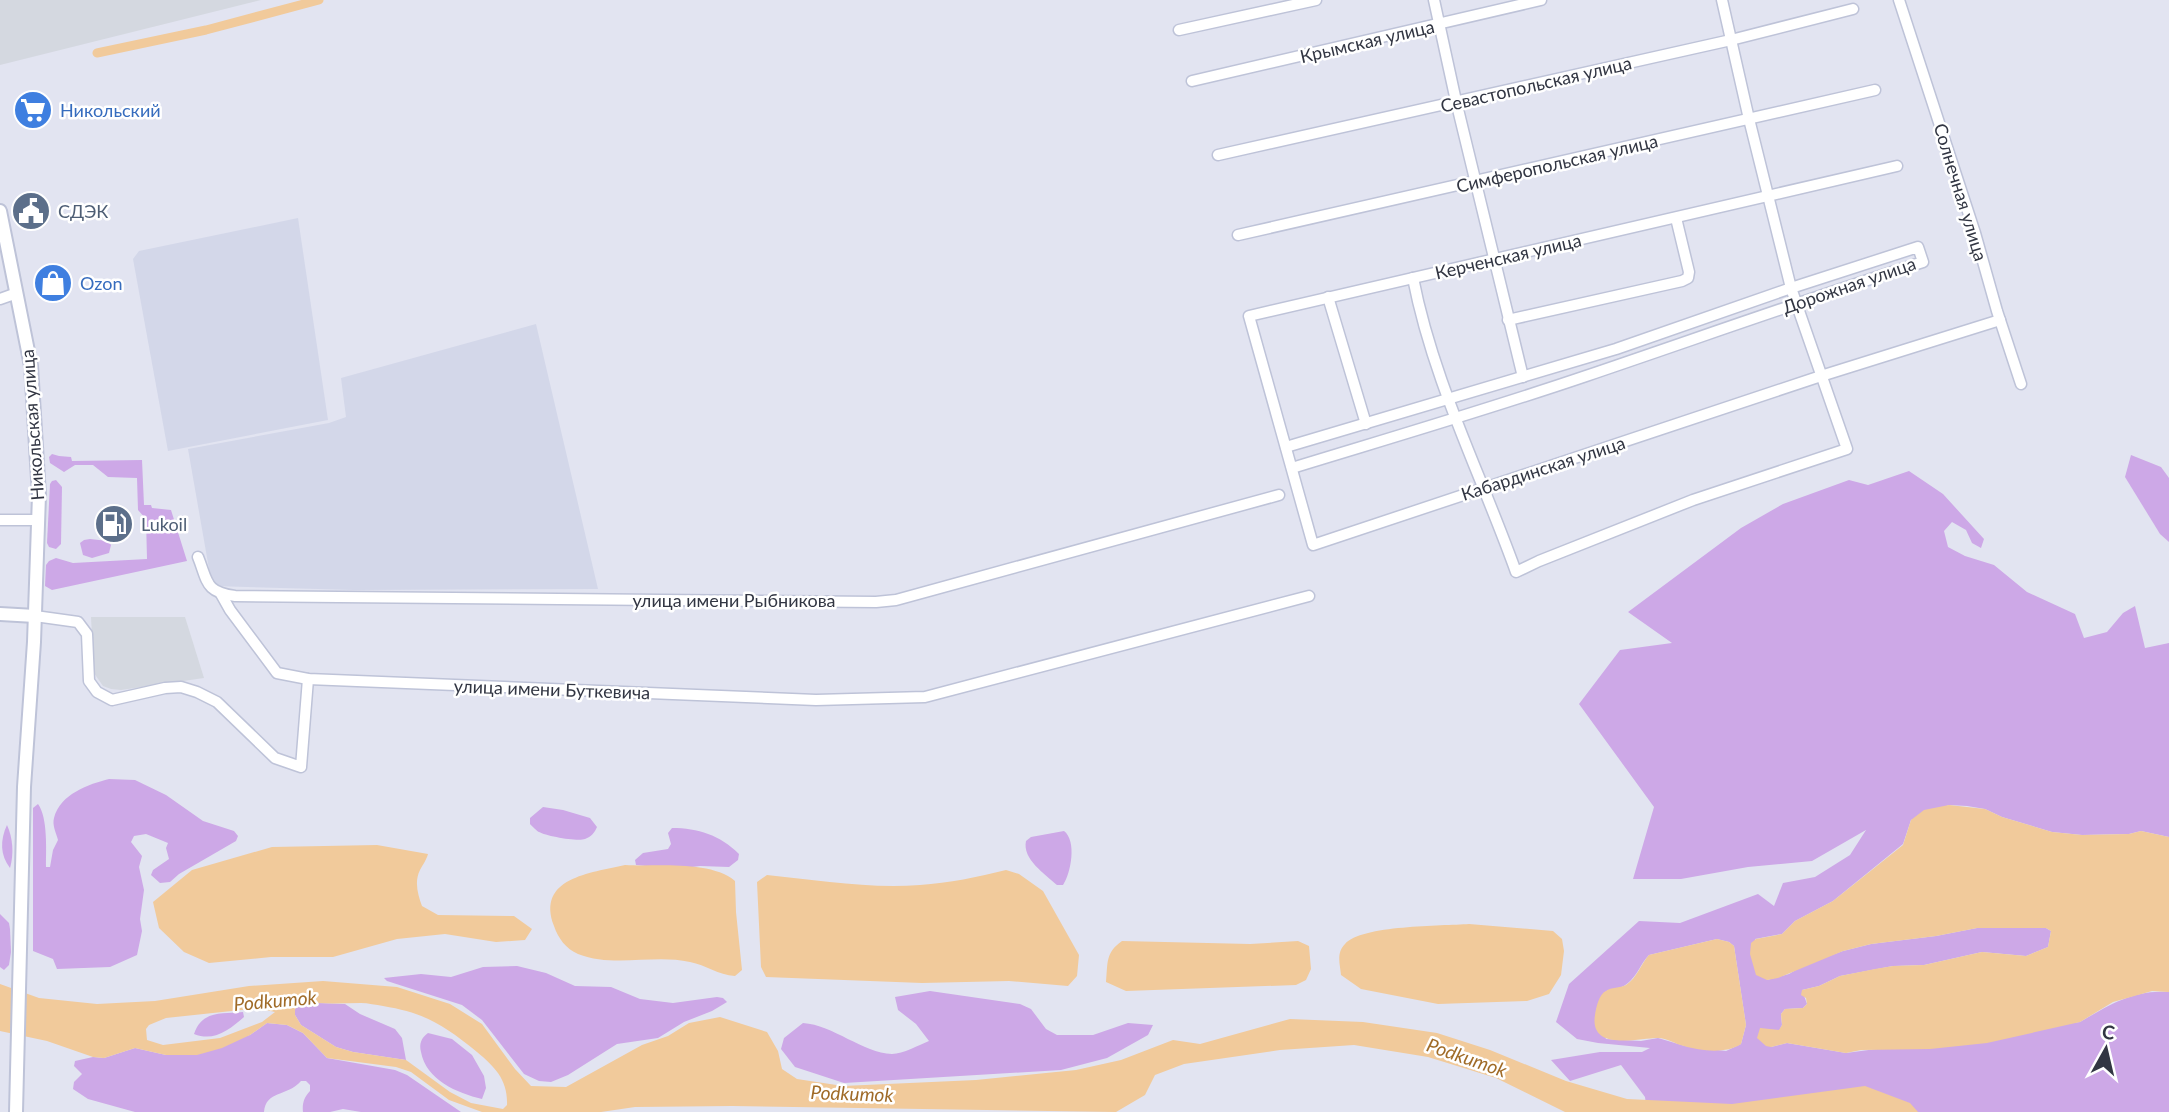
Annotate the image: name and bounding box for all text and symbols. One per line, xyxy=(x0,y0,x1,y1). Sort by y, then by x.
street label: Крымская улица xyxy=(1298,15,1436,67)
street label: Севастопольская улица xyxy=(1438,51,1634,117)
supermarket icon: Никольский xyxy=(12,89,54,131)
place label: Никольский xyxy=(60,99,161,121)
street label: Солнечная улица xyxy=(1930,120,1992,264)
street label: Симферопольская улица xyxy=(1454,129,1660,197)
public building icon: СДЭК xyxy=(10,190,52,232)
place label: СДЭК xyxy=(58,200,108,222)
street label: Керченская улица xyxy=(1433,228,1583,284)
street label: Дорожная улица xyxy=(1779,252,1919,318)
shop icon: Ozon xyxy=(32,262,74,304)
place label: Ozon xyxy=(80,272,122,294)
street label: Никольская улица xyxy=(16,349,48,501)
street label: Кабардинская улица xyxy=(1458,431,1628,505)
fuel station icon: Lukoil xyxy=(93,503,135,545)
place label: Lukoil xyxy=(141,513,187,535)
street label: улица имени Рыбникова xyxy=(632,589,836,611)
street label: улица имени Буткевича xyxy=(453,675,651,703)
water label: Podkumok xyxy=(233,985,318,1015)
north arrow xyxy=(2071,1014,2141,1084)
text: С xyxy=(2101,1019,2117,1044)
water label: Podkumok xyxy=(1424,1033,1511,1082)
water label: Podkumok xyxy=(810,1080,895,1106)

